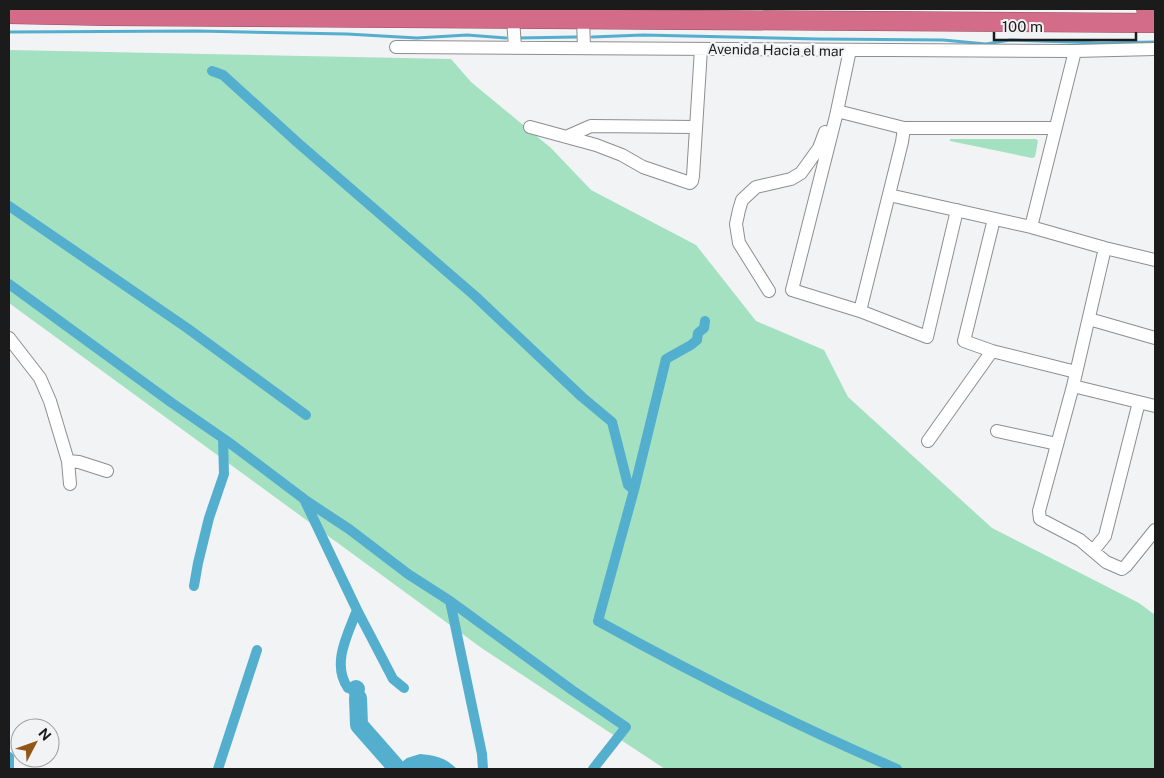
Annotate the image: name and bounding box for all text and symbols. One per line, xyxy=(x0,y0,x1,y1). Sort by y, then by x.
scale bar xyxy=(994,10,1136,42)
text: 100 m xyxy=(1002,18,1043,35)
street label: Avenida Hacia el mar xyxy=(708,41,844,59)
north arrow xyxy=(10,718,60,768)
text: N xyxy=(35,725,54,744)

